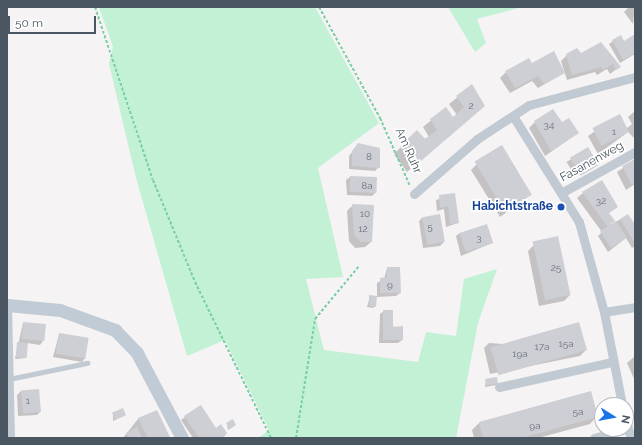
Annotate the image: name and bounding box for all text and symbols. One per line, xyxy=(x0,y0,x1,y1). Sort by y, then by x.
scale bar xyxy=(10,8,98,34)
text: 50 m xyxy=(15,16,43,30)
house number: 2 xyxy=(468,100,474,112)
house number: 34 xyxy=(544,119,554,131)
street label: Am Ruhr xyxy=(392,126,424,176)
house number: 1 xyxy=(612,126,616,138)
street label: Fasanenweg xyxy=(558,139,626,185)
house number: 8 xyxy=(366,151,372,163)
house number: 8a xyxy=(361,180,373,192)
house number: 32 xyxy=(596,195,606,207)
place label: Habichtstraße xyxy=(472,200,553,214)
marker: Habichtstraße xyxy=(556,202,566,212)
house number: 10 xyxy=(360,208,370,220)
house number: 5 xyxy=(427,221,433,233)
house number: 12 xyxy=(358,223,368,235)
house number: 3 xyxy=(476,232,482,244)
house number: 25 xyxy=(551,262,561,274)
house number: 9 xyxy=(387,279,393,291)
house number: 15a xyxy=(558,338,574,350)
house number: 17a xyxy=(534,341,550,353)
house number: 19a xyxy=(512,348,528,360)
house number: 1 xyxy=(26,395,30,407)
north arrow xyxy=(594,397,634,437)
house number: 5a xyxy=(573,406,583,418)
text: N xyxy=(618,414,632,425)
house number: 9a xyxy=(529,420,541,432)

